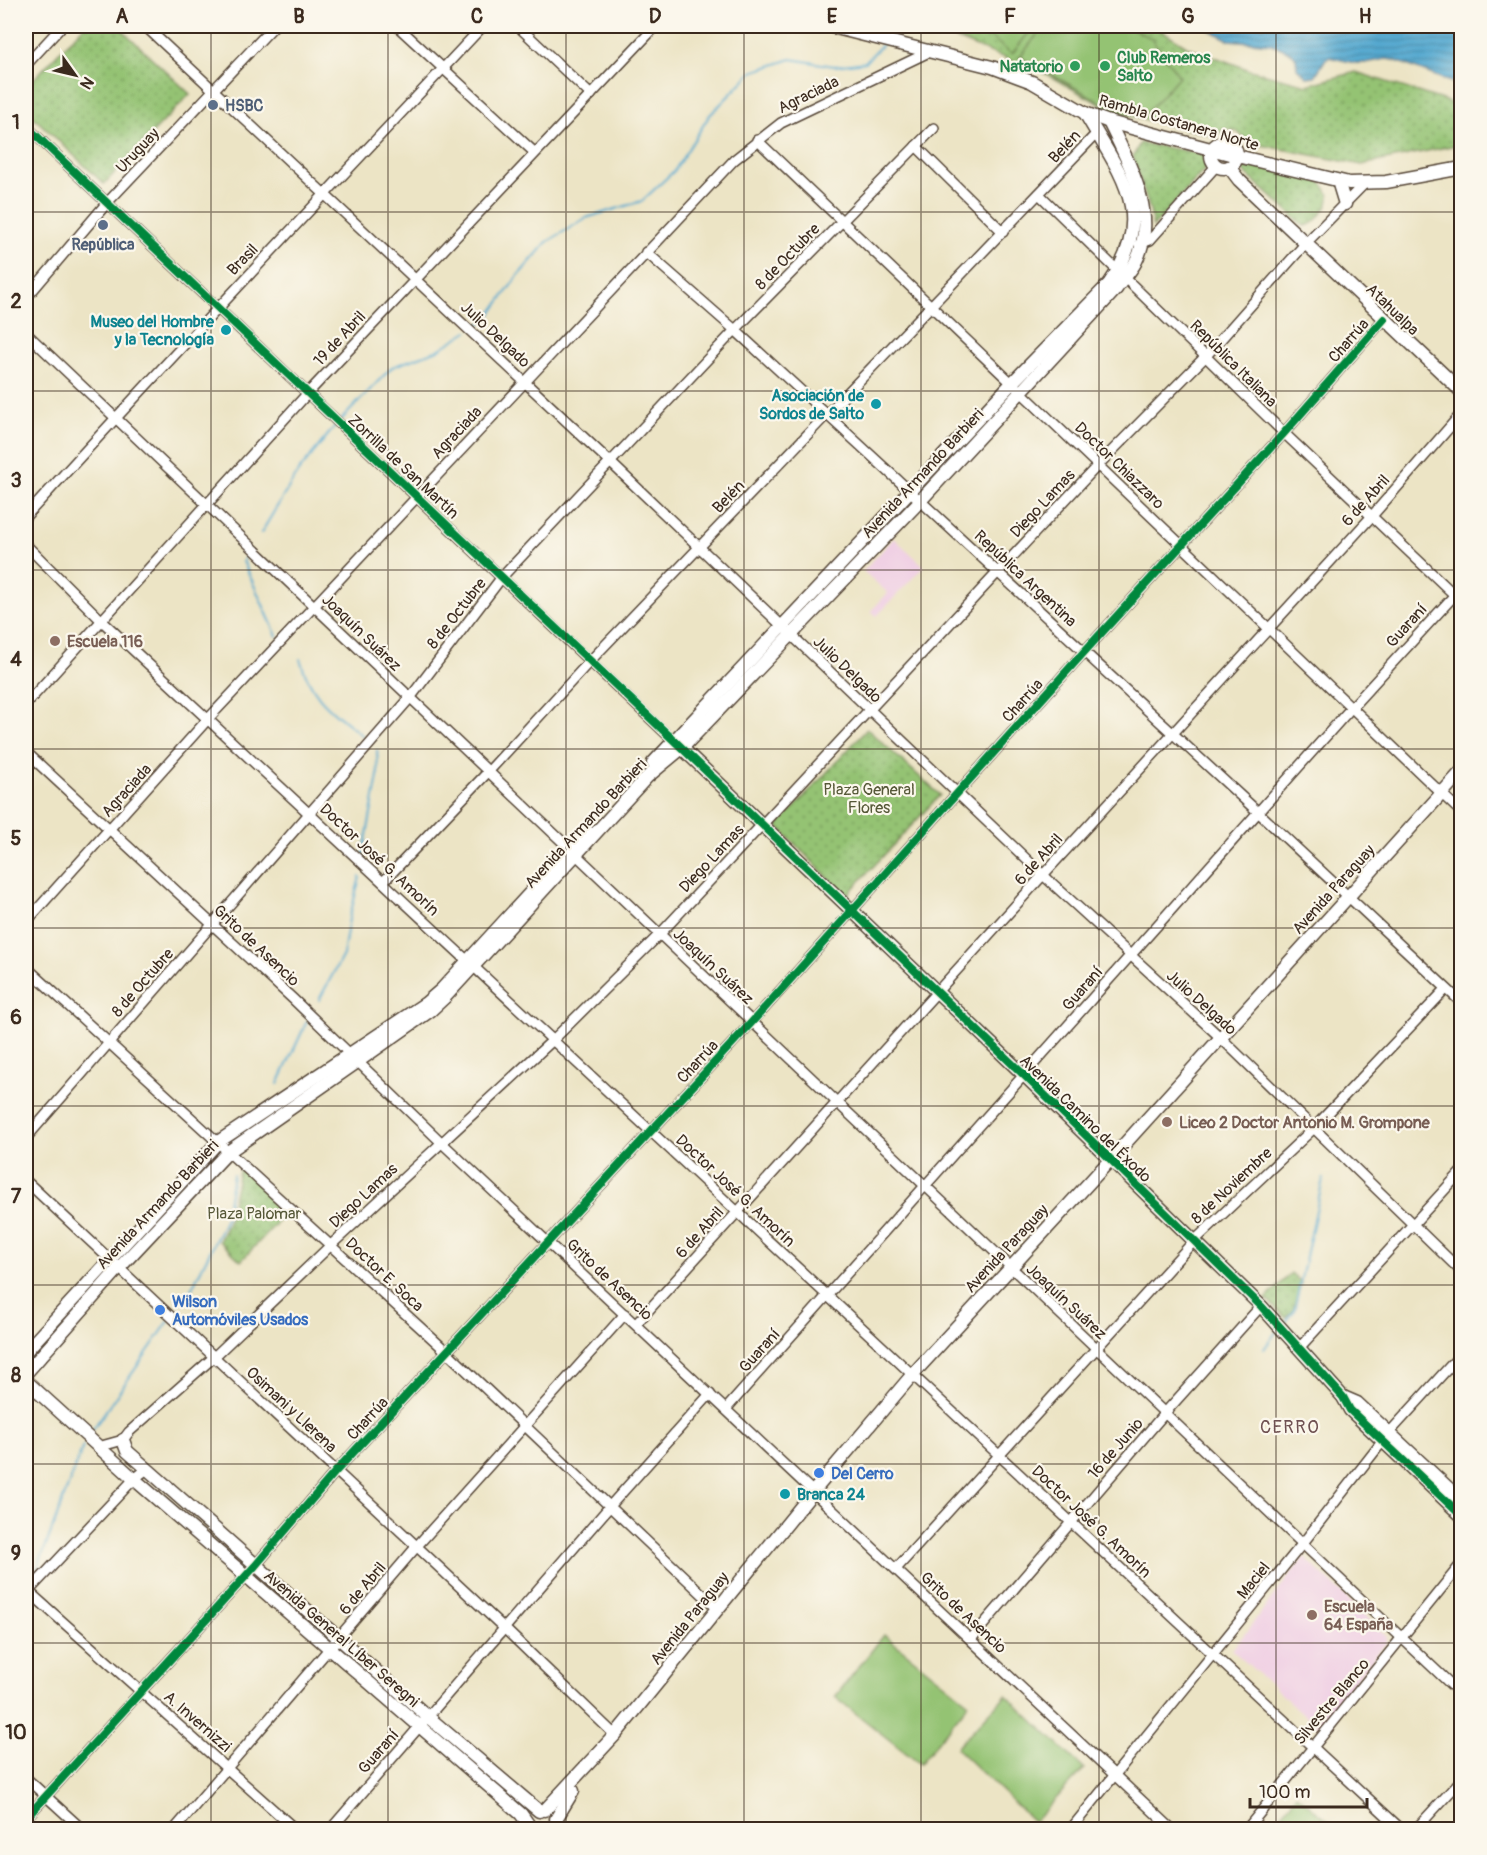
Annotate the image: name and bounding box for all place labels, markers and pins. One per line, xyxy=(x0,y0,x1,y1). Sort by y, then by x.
place label: Club Remeros Salto xyxy=(1117,48,1211,86)
place label: Natatorio xyxy=(1000,57,1063,77)
marker: Natatorio xyxy=(1068,59,1082,73)
marker: Club Remeros Salto xyxy=(1098,59,1112,73)
place label: HSBC xyxy=(225,96,264,116)
marker: HSBC xyxy=(206,98,220,112)
marker: República xyxy=(96,218,110,232)
place label: República xyxy=(71,235,135,255)
place label: Museo del Hombre y la Tecnología xyxy=(91,312,215,350)
marker: Museo del Hombre y la Tecnología xyxy=(219,323,233,337)
place label: Asociación de Sordos de Salto xyxy=(759,386,865,424)
marker: Asociación de Sordos de Salto xyxy=(869,397,883,411)
place label: Escuela 116 xyxy=(67,632,143,652)
marker: Escuela 116 xyxy=(48,634,62,648)
place label: Liceo 2 Doctor Antonio M. Grompone xyxy=(1179,1113,1431,1133)
marker: Liceo 2 Doctor Antonio M. Grompone xyxy=(1160,1115,1174,1129)
place label: Wilson Automóviles Usados xyxy=(172,1292,309,1330)
marker: Wilson Automóviles Usados xyxy=(153,1303,167,1317)
place label: Del Cerro xyxy=(831,1464,894,1484)
marker: Del Cerro xyxy=(812,1466,826,1480)
place label: Branca 24 xyxy=(797,1485,866,1505)
marker: Branca 24 xyxy=(778,1487,792,1501)
place label: Escuela 64 España xyxy=(1324,1597,1394,1635)
marker: Escuela 64 España xyxy=(1305,1608,1319,1622)

